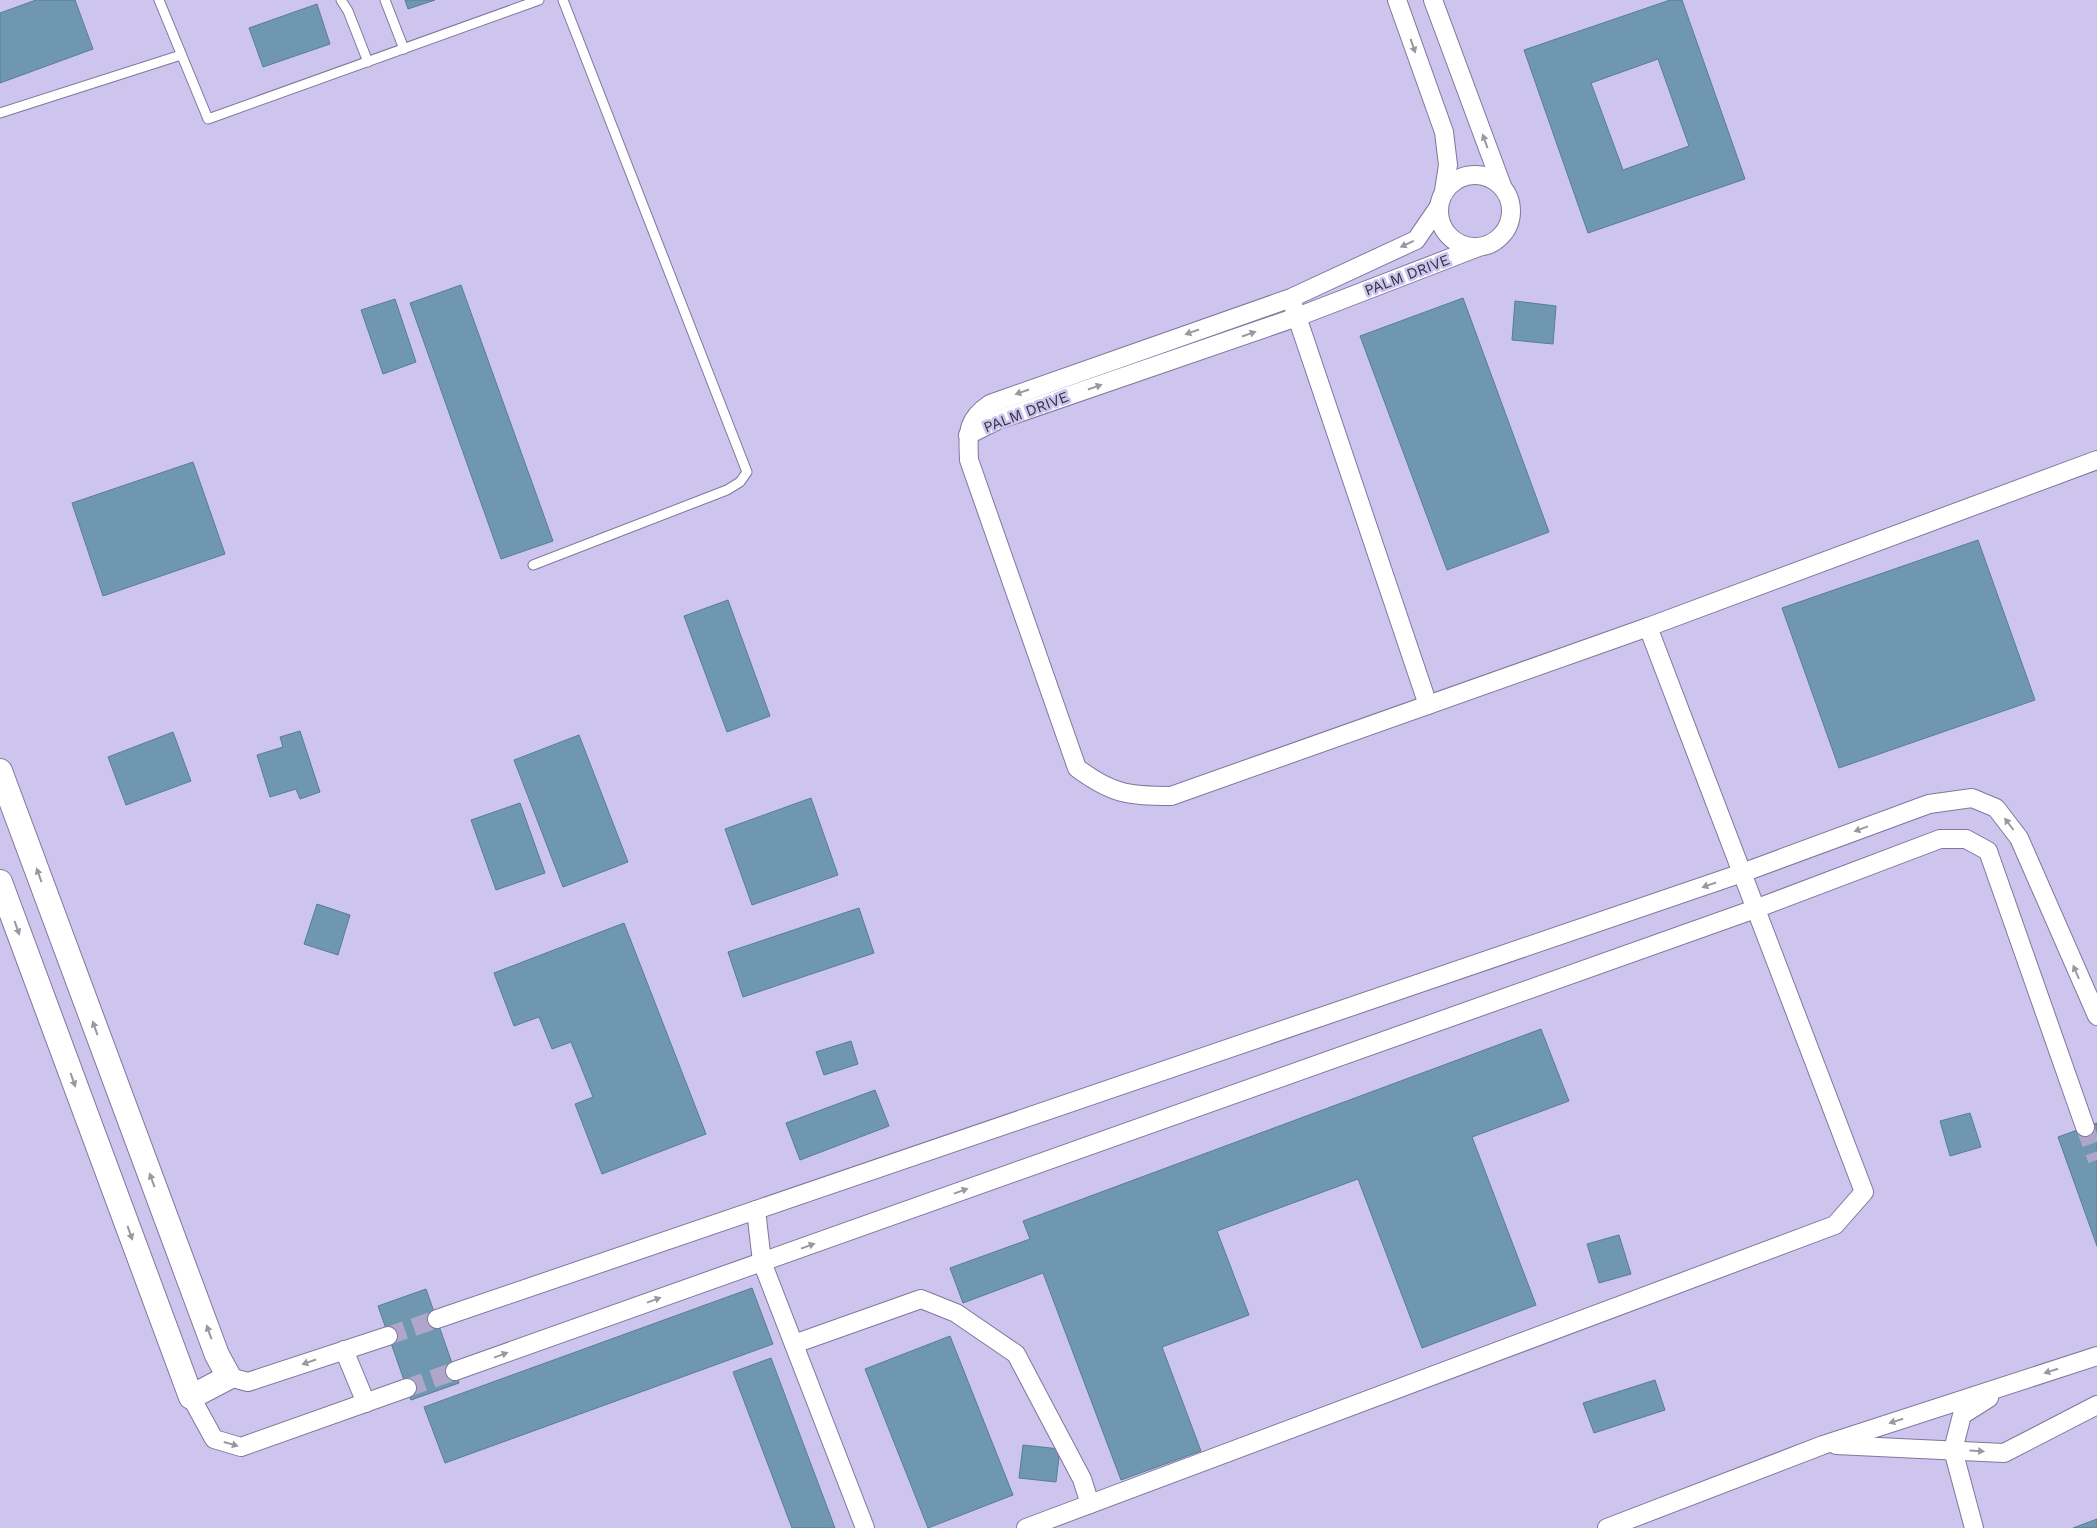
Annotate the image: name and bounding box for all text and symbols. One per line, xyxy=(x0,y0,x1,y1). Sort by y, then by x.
one-way arrow xyxy=(1409,39,1417,54)
one-way arrow xyxy=(1481,133,1488,148)
one-way arrow xyxy=(1400,240,1414,248)
street label: PALM DRIVE xyxy=(1362,251,1452,299)
one-way arrow xyxy=(1185,329,1200,337)
one-way arrow xyxy=(1241,330,1256,337)
one-way arrow xyxy=(1088,382,1103,390)
street label: PALM DRIVE xyxy=(981,388,1071,436)
one-way arrow xyxy=(1015,389,1030,396)
one-way arrow xyxy=(2003,818,2014,831)
one-way arrow xyxy=(1854,826,1869,833)
one-way arrow xyxy=(35,868,42,883)
one-way arrow xyxy=(1701,881,1716,889)
one-way arrow xyxy=(13,921,21,936)
one-way arrow xyxy=(2072,965,2080,979)
one-way arrow xyxy=(91,1020,99,1035)
one-way arrow xyxy=(70,1073,77,1088)
one-way arrow xyxy=(148,1172,156,1187)
one-way arrow xyxy=(953,1187,968,1194)
one-way arrow xyxy=(126,1226,134,1241)
one-way arrow xyxy=(800,1242,815,1249)
one-way arrow xyxy=(647,1296,662,1303)
one-way arrow xyxy=(205,1325,212,1340)
one-way arrow xyxy=(494,1351,509,1358)
one-way arrow xyxy=(301,1359,316,1367)
one-way arrow xyxy=(2043,1368,2058,1375)
one-way arrow xyxy=(1888,1417,1903,1425)
one-way arrow xyxy=(223,1441,238,1449)
one-way arrow xyxy=(1969,1448,1985,1456)

